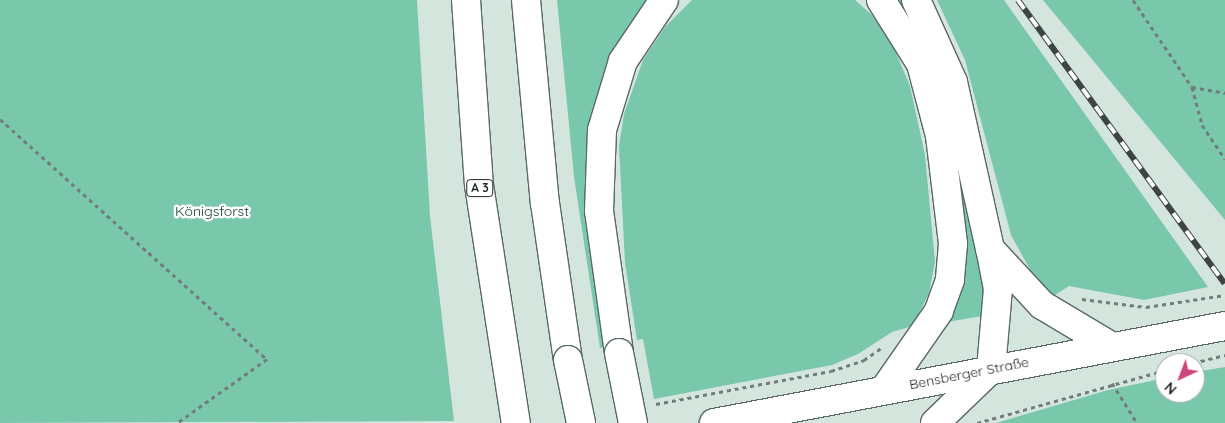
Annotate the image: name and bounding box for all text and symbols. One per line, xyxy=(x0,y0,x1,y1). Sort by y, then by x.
road number: A 3 xyxy=(466,178,494,198)
park label: Königsforst xyxy=(175,203,249,219)
street label: Bensberger Straße xyxy=(908,353,1030,393)
north arrow xyxy=(1155,353,1205,403)
text: N xyxy=(1161,378,1180,398)

